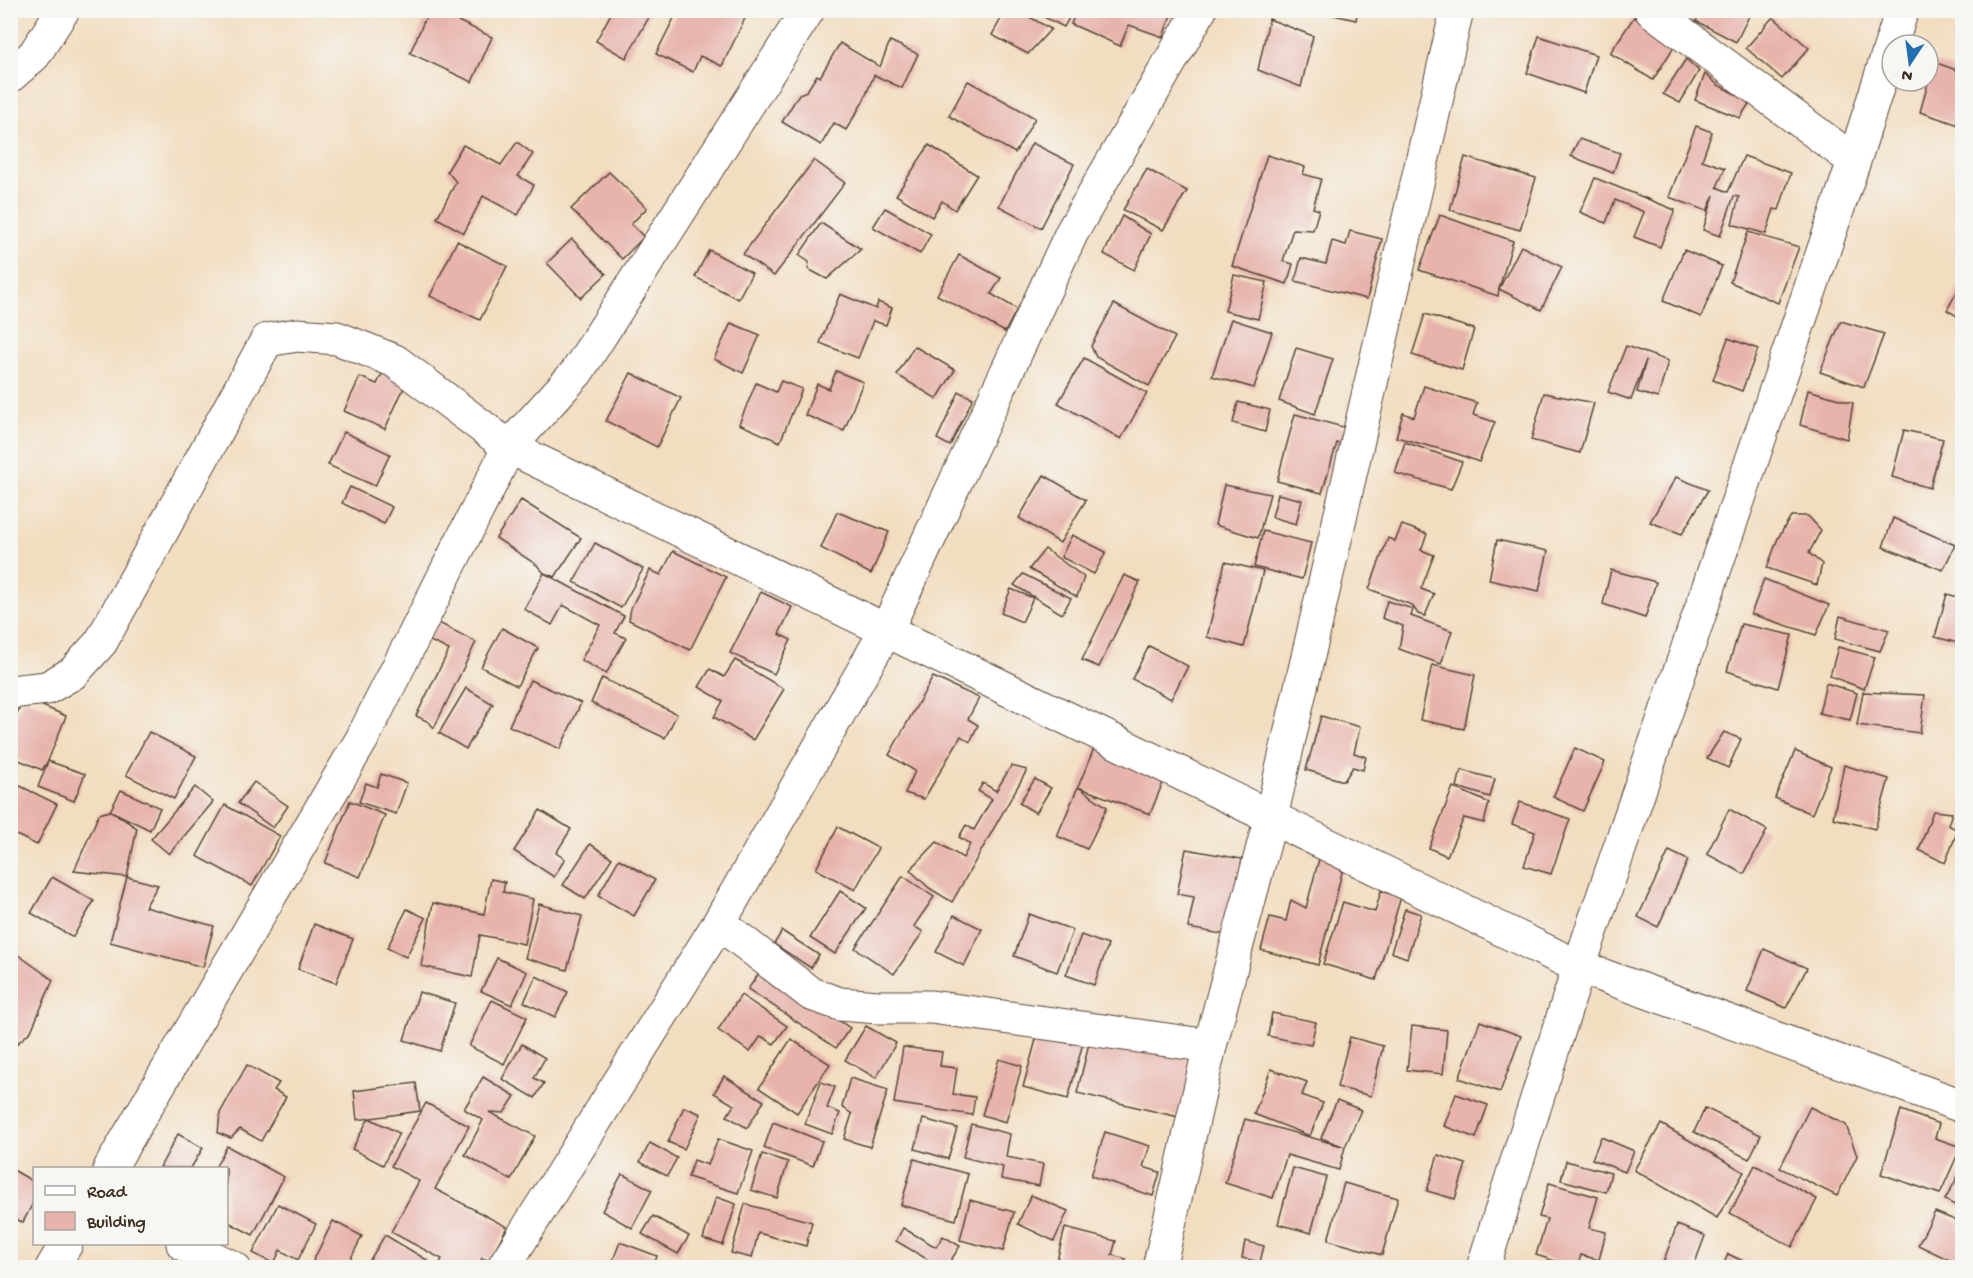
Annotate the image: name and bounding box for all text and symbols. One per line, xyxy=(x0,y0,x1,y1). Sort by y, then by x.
north arrow xyxy=(1880,33,1940,93)
text: N xyxy=(1900,64,1915,85)
legend xyxy=(33,1167,228,1245)
text: Road xyxy=(87,1183,128,1204)
text: Building xyxy=(86,1213,146,1234)

